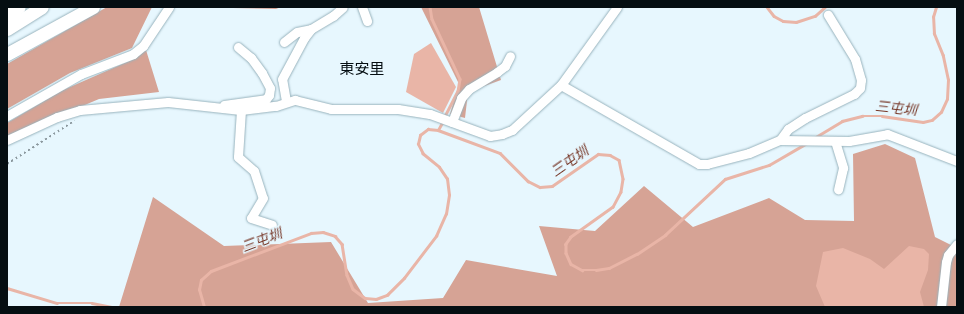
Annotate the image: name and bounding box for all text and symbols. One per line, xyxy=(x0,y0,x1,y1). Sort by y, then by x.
district label: 東安里 xyxy=(340,61,384,79)
water label: 三屯圳 xyxy=(874,98,918,120)
water label: 三屯圳 xyxy=(548,143,592,181)
water label: 三屯圳 xyxy=(239,226,285,256)

